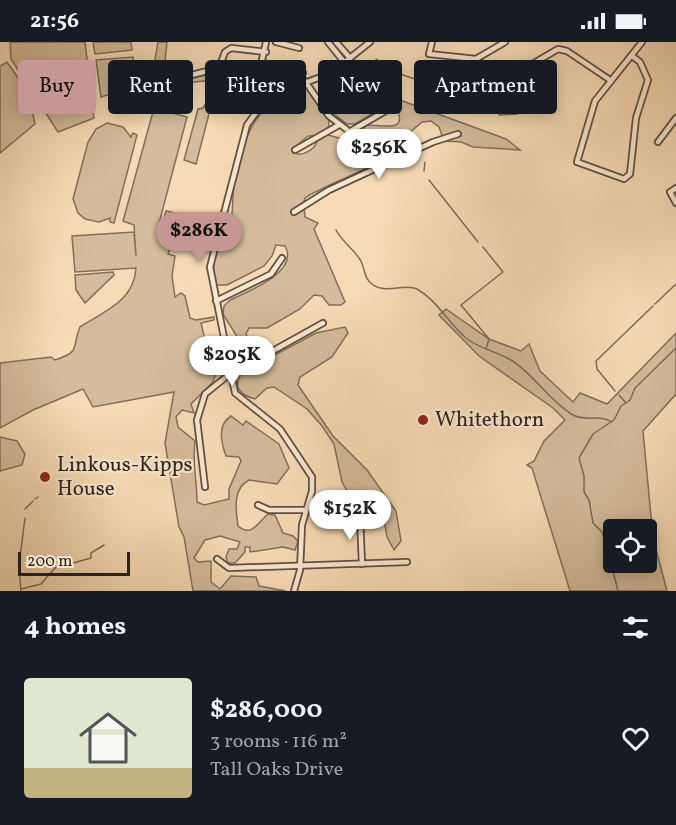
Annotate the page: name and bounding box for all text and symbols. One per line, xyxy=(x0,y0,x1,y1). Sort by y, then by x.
text: 21:56 xyxy=(30,6,79,37)
chip: Buy xyxy=(18,60,96,114)
chip: Rent xyxy=(108,60,193,114)
chip: Filters xyxy=(205,60,306,114)
chip: New xyxy=(318,60,402,114)
chip: Apartment xyxy=(414,60,557,114)
pin: $256K xyxy=(337,129,421,180)
text: $256K xyxy=(351,134,407,162)
pin: $286K xyxy=(157,212,241,263)
text: $286K xyxy=(170,217,228,245)
pin: $205K xyxy=(190,336,274,387)
text: $205K xyxy=(203,341,261,369)
place label: Whitethorn xyxy=(435,406,544,435)
marker: Whitethorn xyxy=(416,413,430,427)
place label: Linkous-Kipps House xyxy=(57,451,193,504)
marker: Linkous-Kipps House xyxy=(38,470,52,484)
pin: $152K xyxy=(308,490,392,541)
text: $152K xyxy=(323,495,377,523)
map controls xyxy=(603,519,657,573)
button: locate xyxy=(603,519,657,573)
scale bar xyxy=(18,549,130,576)
text: 200 m xyxy=(27,551,72,573)
text: 4 homes xyxy=(24,609,126,645)
icon: filters xyxy=(619,611,652,644)
text: $286,000 xyxy=(210,692,323,728)
icon: home xyxy=(72,702,144,774)
icon: heart xyxy=(619,722,652,755)
text: 3 rooms · 116 m² xyxy=(210,728,347,756)
text: Tall Oaks Drive xyxy=(210,756,343,784)

